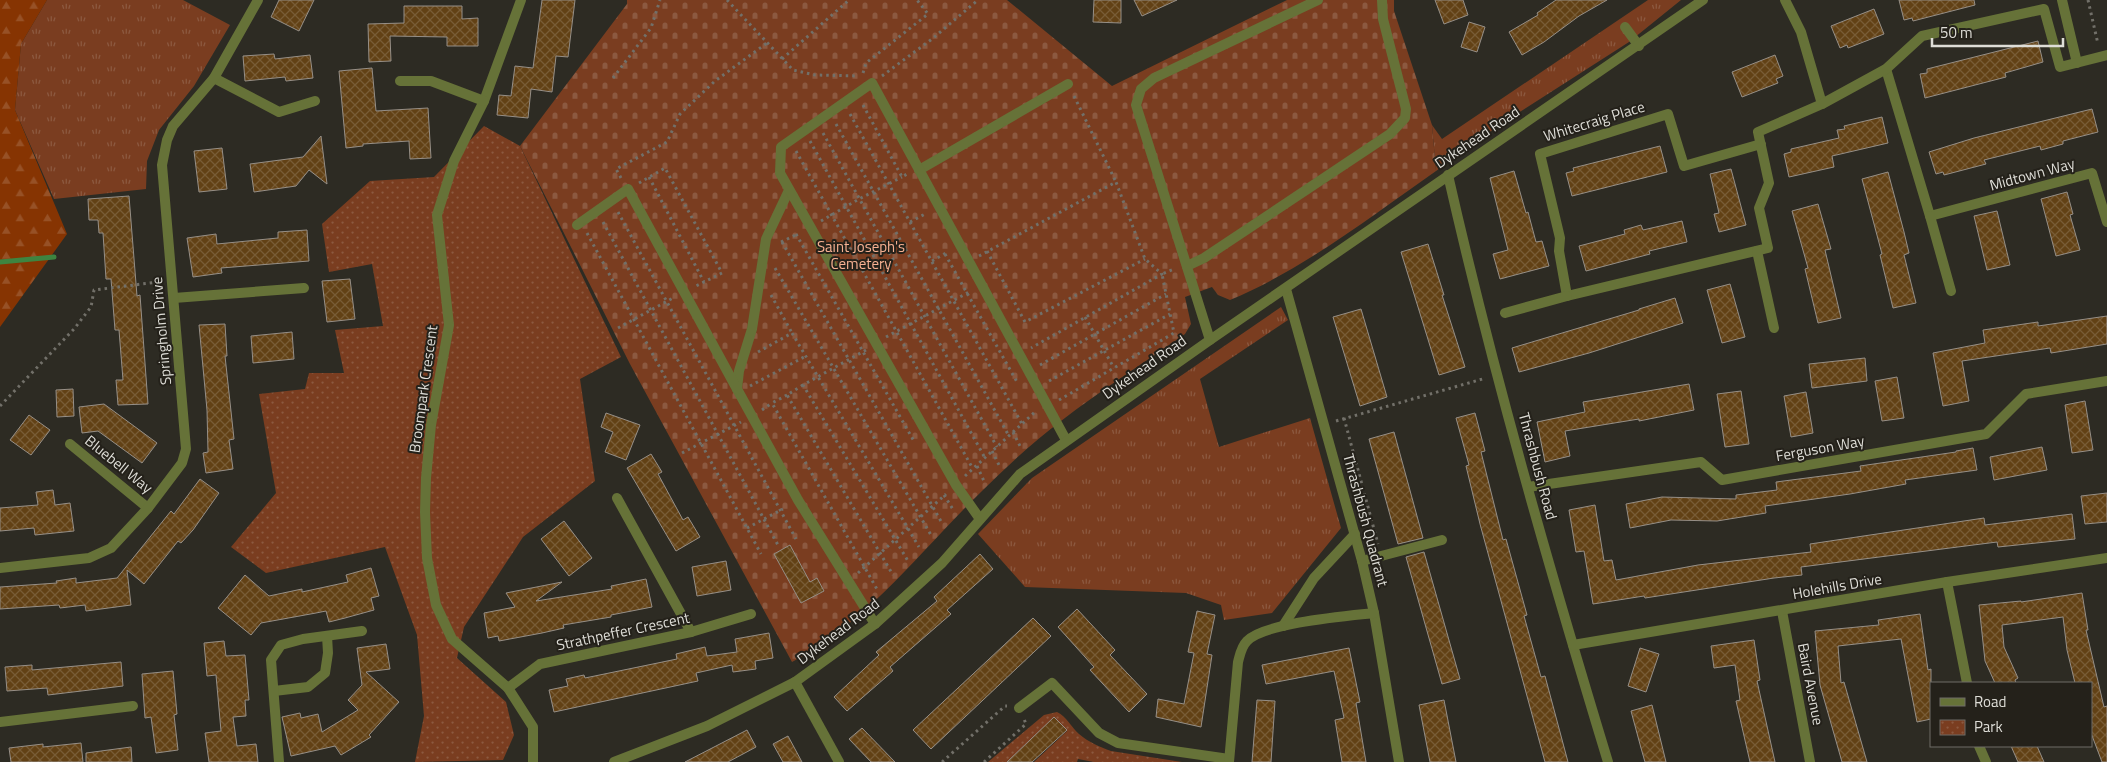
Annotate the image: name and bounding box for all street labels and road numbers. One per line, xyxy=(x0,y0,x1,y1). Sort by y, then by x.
street label: Whitecraig Place xyxy=(1540,95,1648,147)
street label: Dykehead Road xyxy=(1430,100,1524,174)
street label: Midtown Way xyxy=(1987,152,2077,196)
street label: Springholm Drive xyxy=(145,276,177,386)
street label: Broompark Crescent xyxy=(403,323,443,454)
street label: Dykehead Road xyxy=(1097,329,1191,405)
street label: Thrashbush Road xyxy=(1513,410,1563,522)
street label: Bluebell Way xyxy=(80,429,158,499)
street label: Ferguson Way xyxy=(1774,429,1866,467)
street label: Thrashbush Quadrant xyxy=(1337,451,1395,590)
street label: Holehills Drive xyxy=(1791,567,1883,605)
street label: Dykehead Road xyxy=(792,592,884,670)
street label: Strathpeffer Crescent xyxy=(554,606,692,656)
street label: Baird Avenue xyxy=(1792,641,1830,727)

